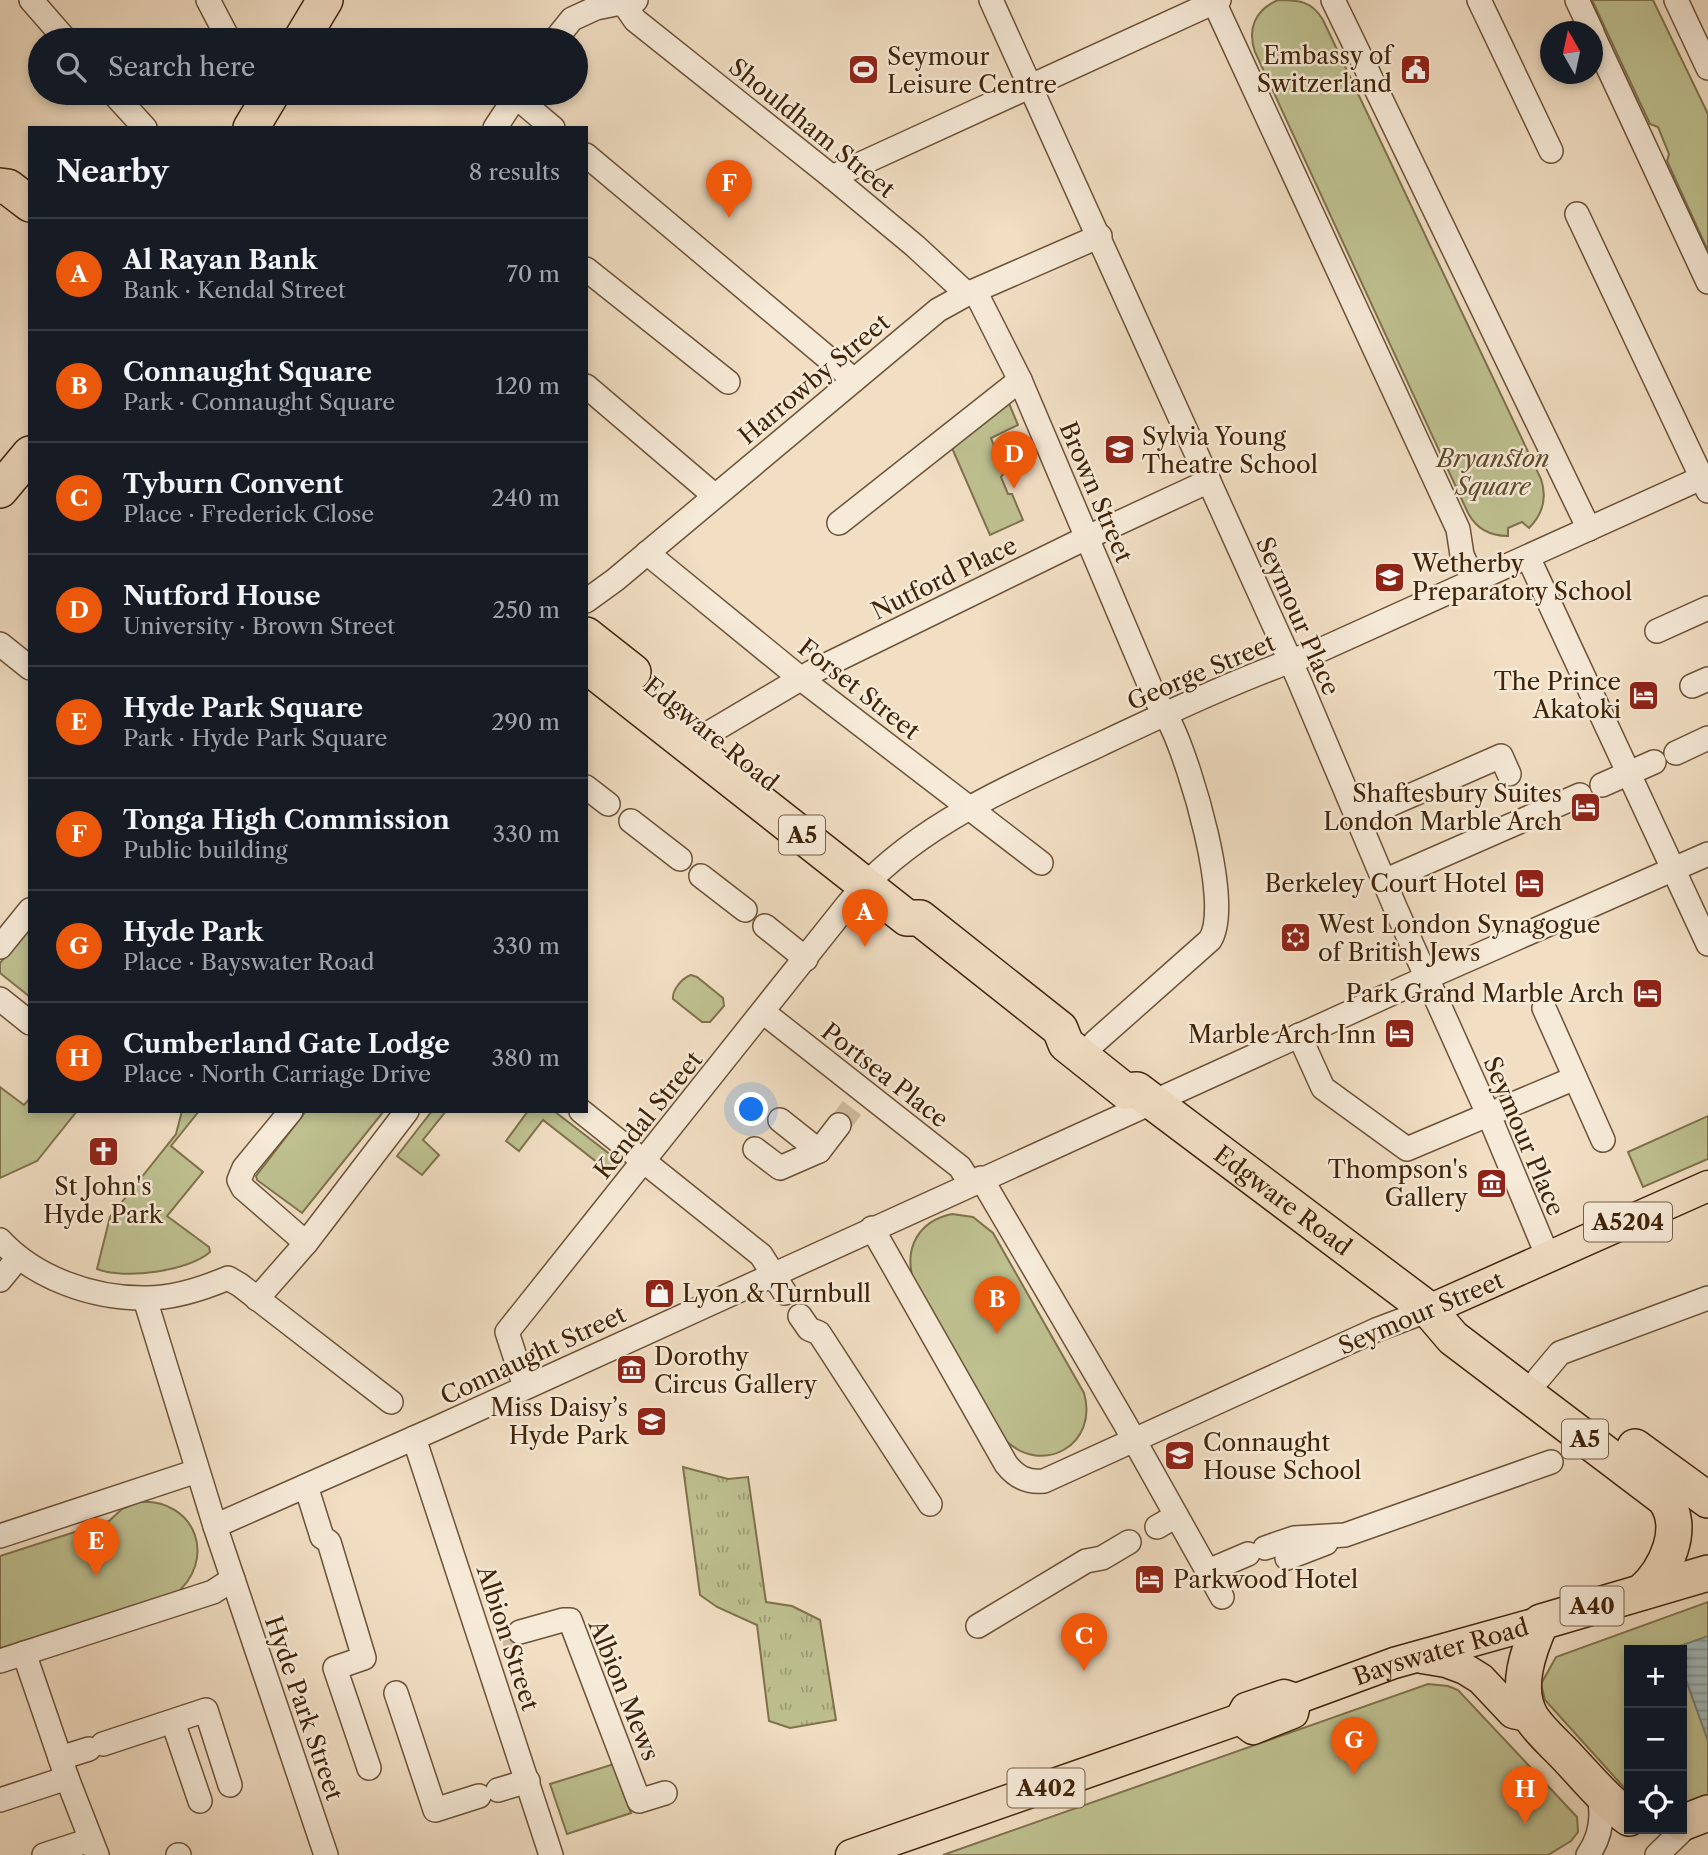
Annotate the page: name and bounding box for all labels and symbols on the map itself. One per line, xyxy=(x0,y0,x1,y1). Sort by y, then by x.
north arrow xyxy=(1540,21,1603,84)
place label: Embassy of Switzerland xyxy=(1257,41,1394,98)
place label: Seymour Leisure Centre xyxy=(887,42,1057,99)
street label: Shouldham Street xyxy=(723,52,901,204)
public building icon: Embassy of Switzerland xyxy=(1398,52,1432,86)
sports icon: Seymour Leisure Centre xyxy=(847,53,881,87)
pin: F xyxy=(706,160,752,218)
street label: Harrowby Street xyxy=(733,307,896,450)
street label: Brown Street xyxy=(1053,417,1139,567)
place label: Sylvia Young Theatre School xyxy=(1142,422,1318,479)
pin: D xyxy=(991,431,1037,489)
school or university icon: Sylvia Young Theatre School xyxy=(1102,433,1136,467)
park label: Bryanston Square xyxy=(1435,444,1549,501)
street label: Nutford Place xyxy=(867,530,1021,626)
street label: Seymour Place xyxy=(1250,532,1346,700)
place label: Wetherby Preparatory School xyxy=(1411,549,1632,606)
school or university icon: Wetherby Preparatory School xyxy=(1372,560,1406,594)
street label: George Street xyxy=(1123,628,1280,716)
street label: Forset Street xyxy=(792,633,926,746)
place label: The Prince Akatoki xyxy=(1494,667,1621,724)
street label: Edgware Road xyxy=(638,671,784,797)
hotel icon: The Prince Akatoki xyxy=(1627,678,1661,712)
place label: Shaftesbury Suites London Marble Arch xyxy=(1323,779,1562,836)
hotel icon: Shaftesbury Suites London Marble Arch xyxy=(1568,790,1602,824)
road number: A5 xyxy=(779,816,825,855)
hotel icon: Berkeley Court Hotel xyxy=(1513,866,1547,900)
place label: Berkeley Court Hotel xyxy=(1264,869,1507,898)
pin: A xyxy=(842,889,888,947)
place label: West London Synagogue of British Jews xyxy=(1317,910,1600,967)
synagogue icon: West London Synagogue of British Jews xyxy=(1278,921,1312,955)
hotel icon: Park Grand Marble Arch xyxy=(1630,976,1664,1010)
place label: Park Grand Marble Arch xyxy=(1345,979,1624,1008)
street label: Portsea Place xyxy=(816,1017,954,1133)
hotel icon: Marble Arch Inn xyxy=(1382,1017,1416,1051)
place label: Marble Arch Inn xyxy=(1188,1020,1376,1049)
street label: Kendal Street xyxy=(588,1045,708,1184)
street label: Seymour Place xyxy=(1477,1052,1571,1220)
your location xyxy=(734,1092,768,1126)
church icon: St John's Hyde Park xyxy=(86,1135,120,1169)
street label: Edgware Road xyxy=(1209,1139,1358,1262)
place label: Thompson's Gallery xyxy=(1328,1155,1469,1212)
museum icon: Thompson's Gallery xyxy=(1474,1166,1508,1200)
place label: St John's Hyde Park xyxy=(43,1172,164,1229)
road number: A5204 xyxy=(1584,1203,1672,1242)
street label: Seymour Street xyxy=(1334,1265,1508,1361)
shop icon: Lyon & Turnbull xyxy=(642,1276,676,1310)
pin: B xyxy=(974,1276,1020,1334)
place label: Lyon & Turnbull xyxy=(682,1279,871,1308)
street label: Connaught Street xyxy=(436,1299,631,1411)
place label: Dorothy Circus Gallery xyxy=(654,1342,818,1399)
museum icon: Dorothy Circus Gallery xyxy=(614,1353,648,1387)
place label: Miss Daisy’s Hyde Park xyxy=(490,1393,629,1450)
school or university icon: Miss Daisy’s Hyde Park xyxy=(634,1404,668,1438)
road number: A5 xyxy=(1562,1420,1608,1458)
place label: Connaught House School xyxy=(1203,1428,1361,1485)
school or university icon: Connaught House School xyxy=(1163,1439,1197,1473)
pin: E xyxy=(73,1518,119,1576)
street label: Albion Street xyxy=(471,1561,545,1715)
hotel icon: Parkwood Hotel xyxy=(1133,1562,1167,1596)
place label: Parkwood Hotel xyxy=(1173,1565,1358,1594)
road number: A40 xyxy=(1560,1586,1624,1625)
street label: Hyde Park Street xyxy=(259,1612,349,1805)
street label: Bayswater Road xyxy=(1349,1612,1532,1691)
pin: C xyxy=(1061,1613,1107,1671)
street label: Albion Mews xyxy=(582,1614,665,1765)
pin: G xyxy=(1331,1717,1377,1775)
pin: H xyxy=(1502,1766,1548,1824)
road number: A402 xyxy=(1007,1768,1084,1808)

